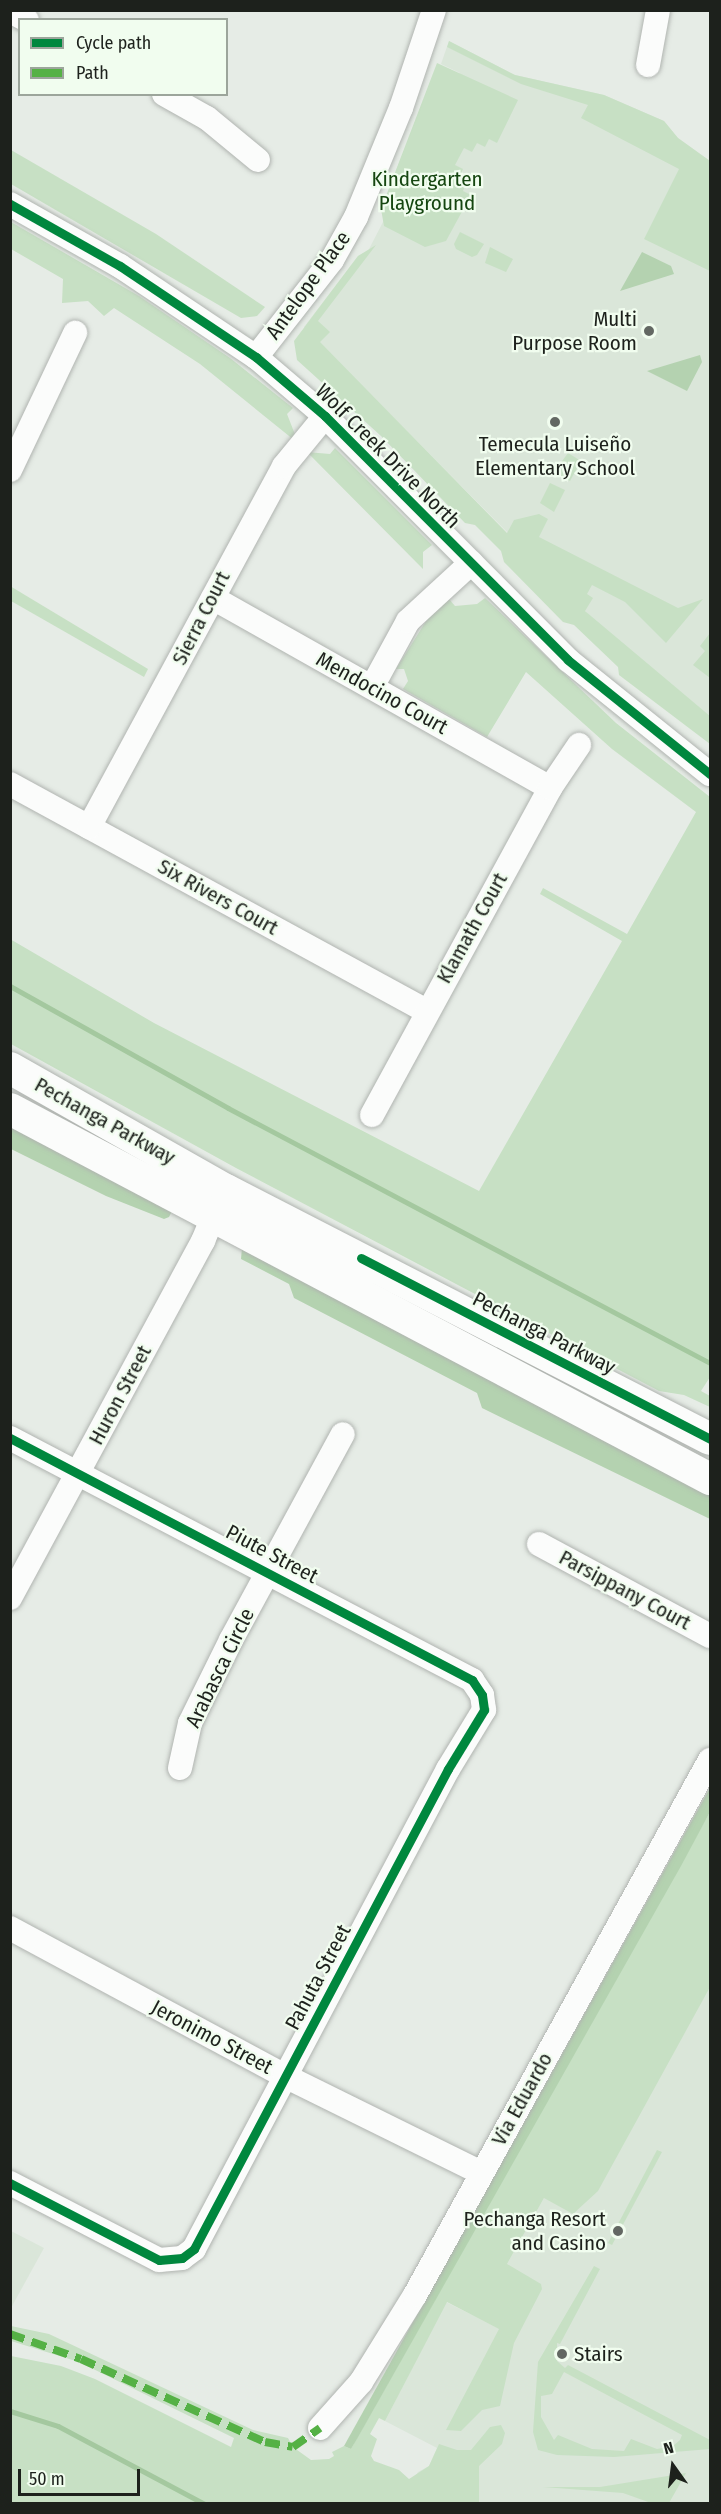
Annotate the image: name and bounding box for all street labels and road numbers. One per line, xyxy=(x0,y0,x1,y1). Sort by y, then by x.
street label: Antelope Place xyxy=(260,226,356,344)
street label: Wolf Creek Drive North xyxy=(310,378,466,534)
street label: Sierra Court xyxy=(167,567,235,669)
street label: Mendocino Court xyxy=(312,646,452,740)
street label: Six Rivers Court xyxy=(153,854,283,940)
street label: Klamath Court xyxy=(431,868,513,988)
street label: Pechanga Parkway xyxy=(30,1072,180,1170)
street label: Pechanga Parkway xyxy=(468,1286,620,1380)
street label: Huron Street xyxy=(83,1341,157,1449)
street label: Piute Street xyxy=(222,1519,322,1589)
street label: Parsippany Court xyxy=(555,1545,695,1635)
street label: Arabasca Circle xyxy=(180,1604,260,1732)
street label: Pahuta Street xyxy=(280,1920,356,2034)
street label: Jeronimo Street xyxy=(147,1994,277,2080)
street label: Via Eduardo xyxy=(486,2048,558,2150)

